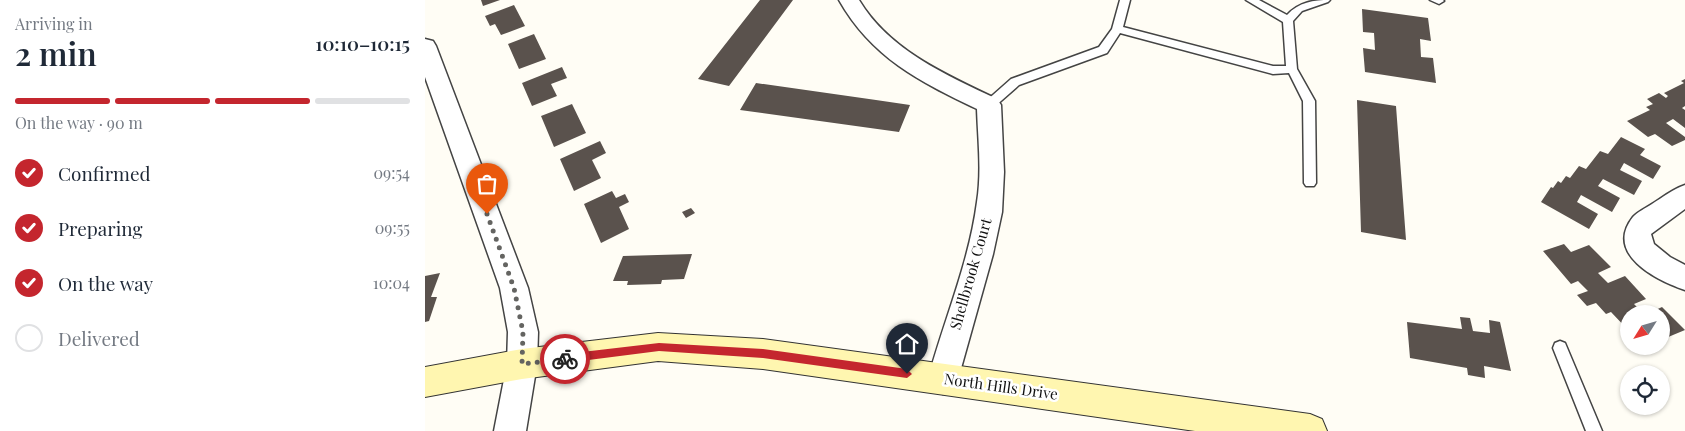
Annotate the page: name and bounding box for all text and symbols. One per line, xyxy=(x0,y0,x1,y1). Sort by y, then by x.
text: Arriving in xyxy=(15,13,93,34)
text: 10:10–10:15 xyxy=(315,30,410,56)
text: 2 min xyxy=(15,31,97,74)
text: On the way · 90 m xyxy=(15,112,143,133)
icon: check xyxy=(15,159,43,187)
text: Confirmed xyxy=(58,160,151,186)
text: 09:54 xyxy=(373,162,410,183)
pin xyxy=(466,163,508,214)
icon: bag xyxy=(473,170,501,198)
icon: check xyxy=(15,214,43,242)
text: Preparing xyxy=(58,215,143,241)
street label: Shellbrook Court xyxy=(945,215,996,332)
text: 09:55 xyxy=(375,217,410,238)
icon: check xyxy=(15,269,43,297)
text: On the way xyxy=(58,270,153,296)
text: 10:04 xyxy=(373,272,410,293)
north arrow xyxy=(1620,305,1670,355)
map controls xyxy=(1620,305,1670,415)
pin xyxy=(886,323,928,374)
text: Delivered xyxy=(58,325,140,351)
icon: home xyxy=(893,330,921,358)
courier xyxy=(540,334,590,384)
icon: bike xyxy=(551,345,579,373)
button: locate xyxy=(1620,365,1670,415)
street label: North Hills Drive xyxy=(943,368,1059,404)

